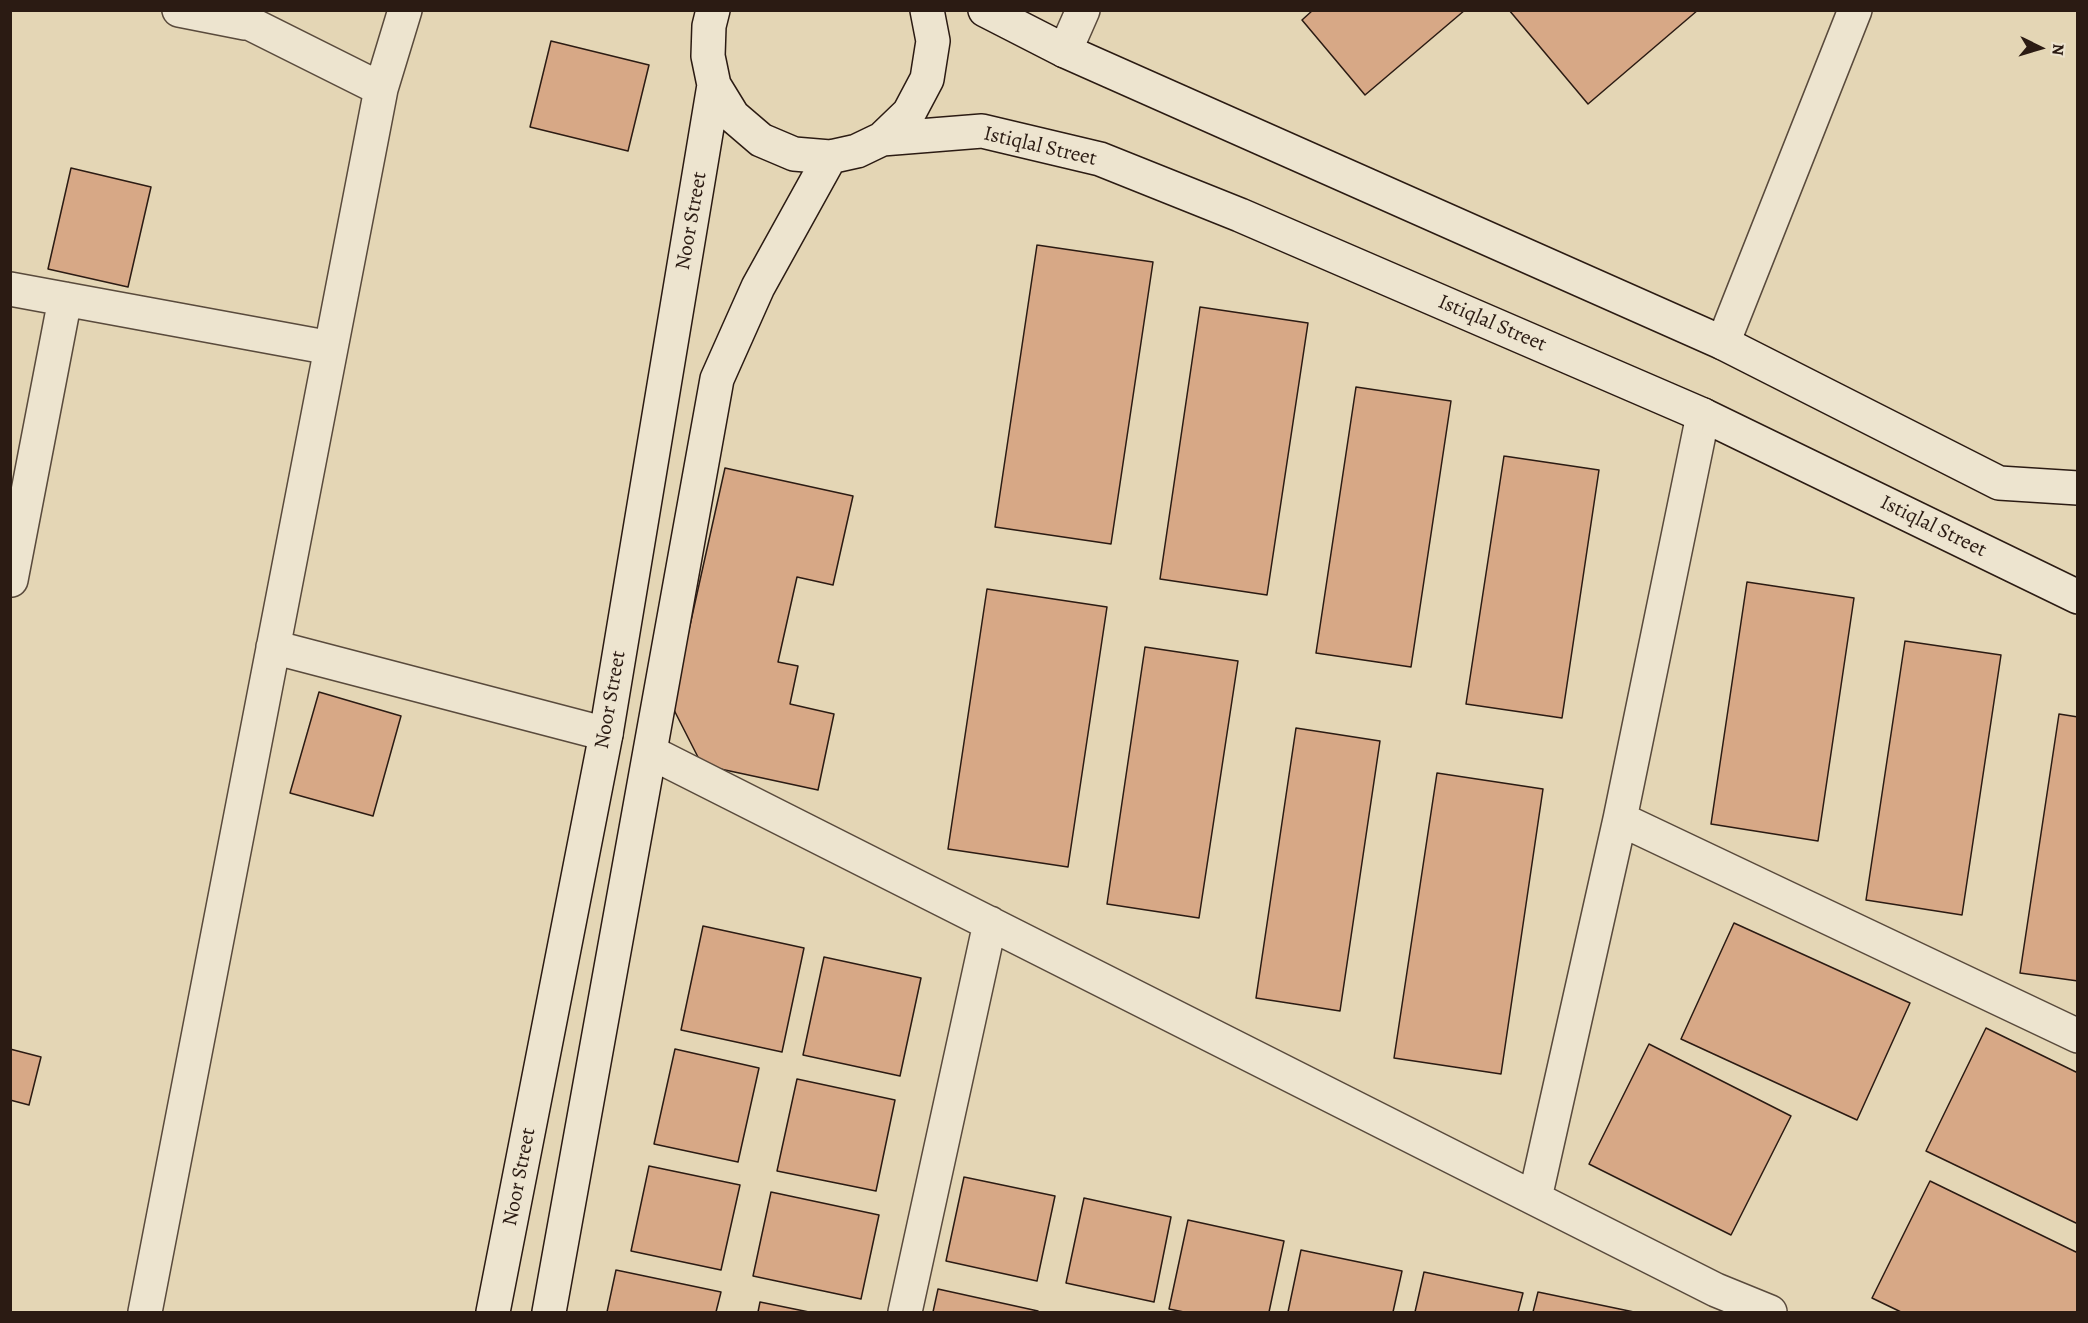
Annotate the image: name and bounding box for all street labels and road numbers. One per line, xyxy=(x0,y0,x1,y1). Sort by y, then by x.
street label: Istiqlal Street xyxy=(981,122,1099,172)
street label: Noor Street xyxy=(671,170,713,272)
street label: Istiqlal Street xyxy=(1434,290,1550,358)
street label: Istiqlal Street xyxy=(1876,490,1990,564)
street label: Noor Street xyxy=(590,649,632,751)
street label: Noor Street xyxy=(498,1126,542,1228)

